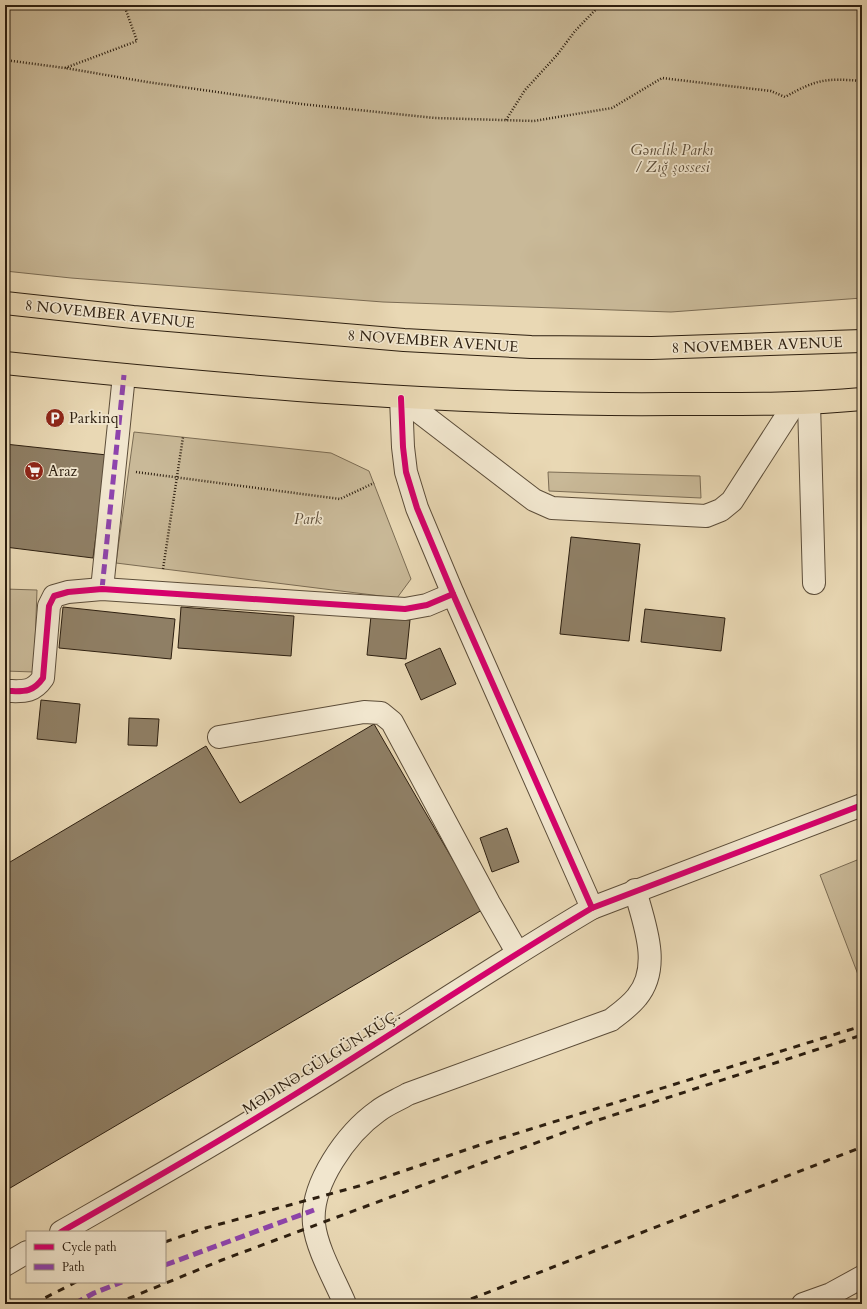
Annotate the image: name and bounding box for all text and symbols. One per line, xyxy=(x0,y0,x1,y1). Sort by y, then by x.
park label: Gənclik Parkı / Zığ şossesi xyxy=(631,140,713,177)
street label: 8 NOVEMBER AVENUE xyxy=(24,295,196,333)
street label: 8 NOVEMBER AVENUE xyxy=(347,325,519,357)
street label: 8 NOVEMBER AVENUE xyxy=(671,332,843,358)
parking icon: Parkinq xyxy=(44,407,66,429)
place label: Parkinq xyxy=(69,408,119,428)
supermarket icon: Araz xyxy=(23,460,45,482)
place label: Araz xyxy=(48,461,78,481)
park label: Park xyxy=(294,509,323,529)
street label: MƏDINƏ GÜLGÜN KÜÇ. xyxy=(238,1005,404,1119)
legend xyxy=(26,1231,166,1283)
text: Cycle path xyxy=(62,1239,117,1255)
text: Path xyxy=(62,1259,85,1275)

